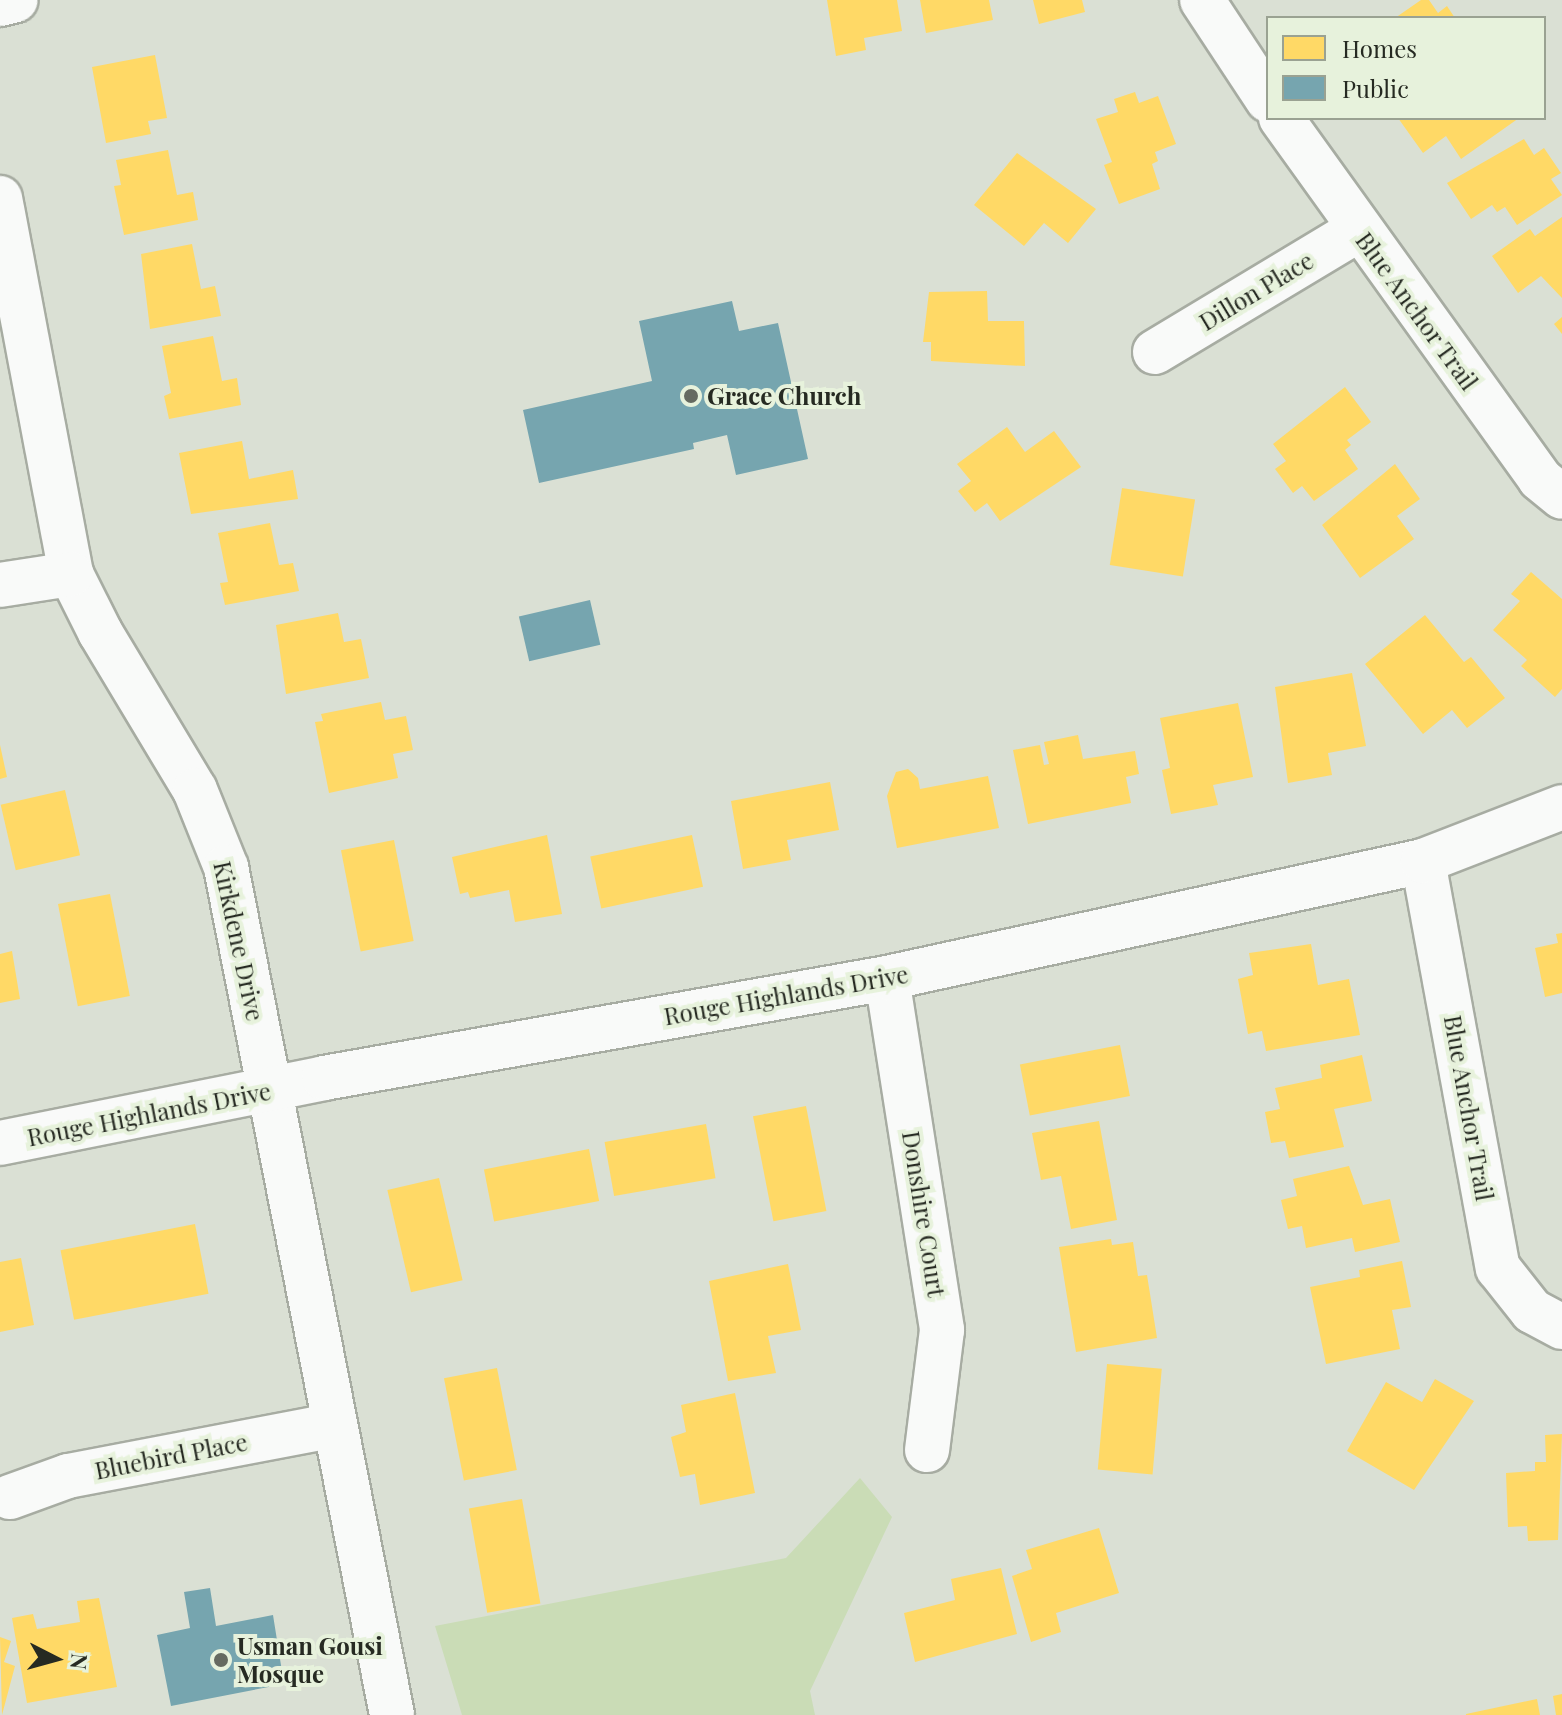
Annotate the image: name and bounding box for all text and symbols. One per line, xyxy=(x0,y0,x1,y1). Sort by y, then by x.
legend xyxy=(1266,16,1546,120)
text: Homes xyxy=(1342,32,1417,64)
text: Public xyxy=(1342,72,1409,104)
street label: Blue Anchor Trail xyxy=(1349,226,1485,396)
street label: Dillon Place xyxy=(1194,246,1318,336)
place label: Grace Church xyxy=(707,382,861,410)
marker: Grace Church xyxy=(682,387,700,405)
street label: Kirkdene Drive xyxy=(208,858,270,1024)
street label: Rouge Highlands Drive xyxy=(662,959,910,1031)
street label: Blue Anchor Trail xyxy=(1438,1012,1500,1204)
street label: Rouge Highlands Drive xyxy=(25,1076,273,1152)
street label: Donshire Court xyxy=(897,1129,951,1299)
street label: Bluebird Place xyxy=(92,1427,250,1485)
north arrow xyxy=(16,1619,96,1699)
place label: Usman Gousi Mosque xyxy=(237,1632,383,1688)
marker: Usman Gousi Mosque xyxy=(212,1651,230,1669)
text: N xyxy=(64,1652,96,1671)

